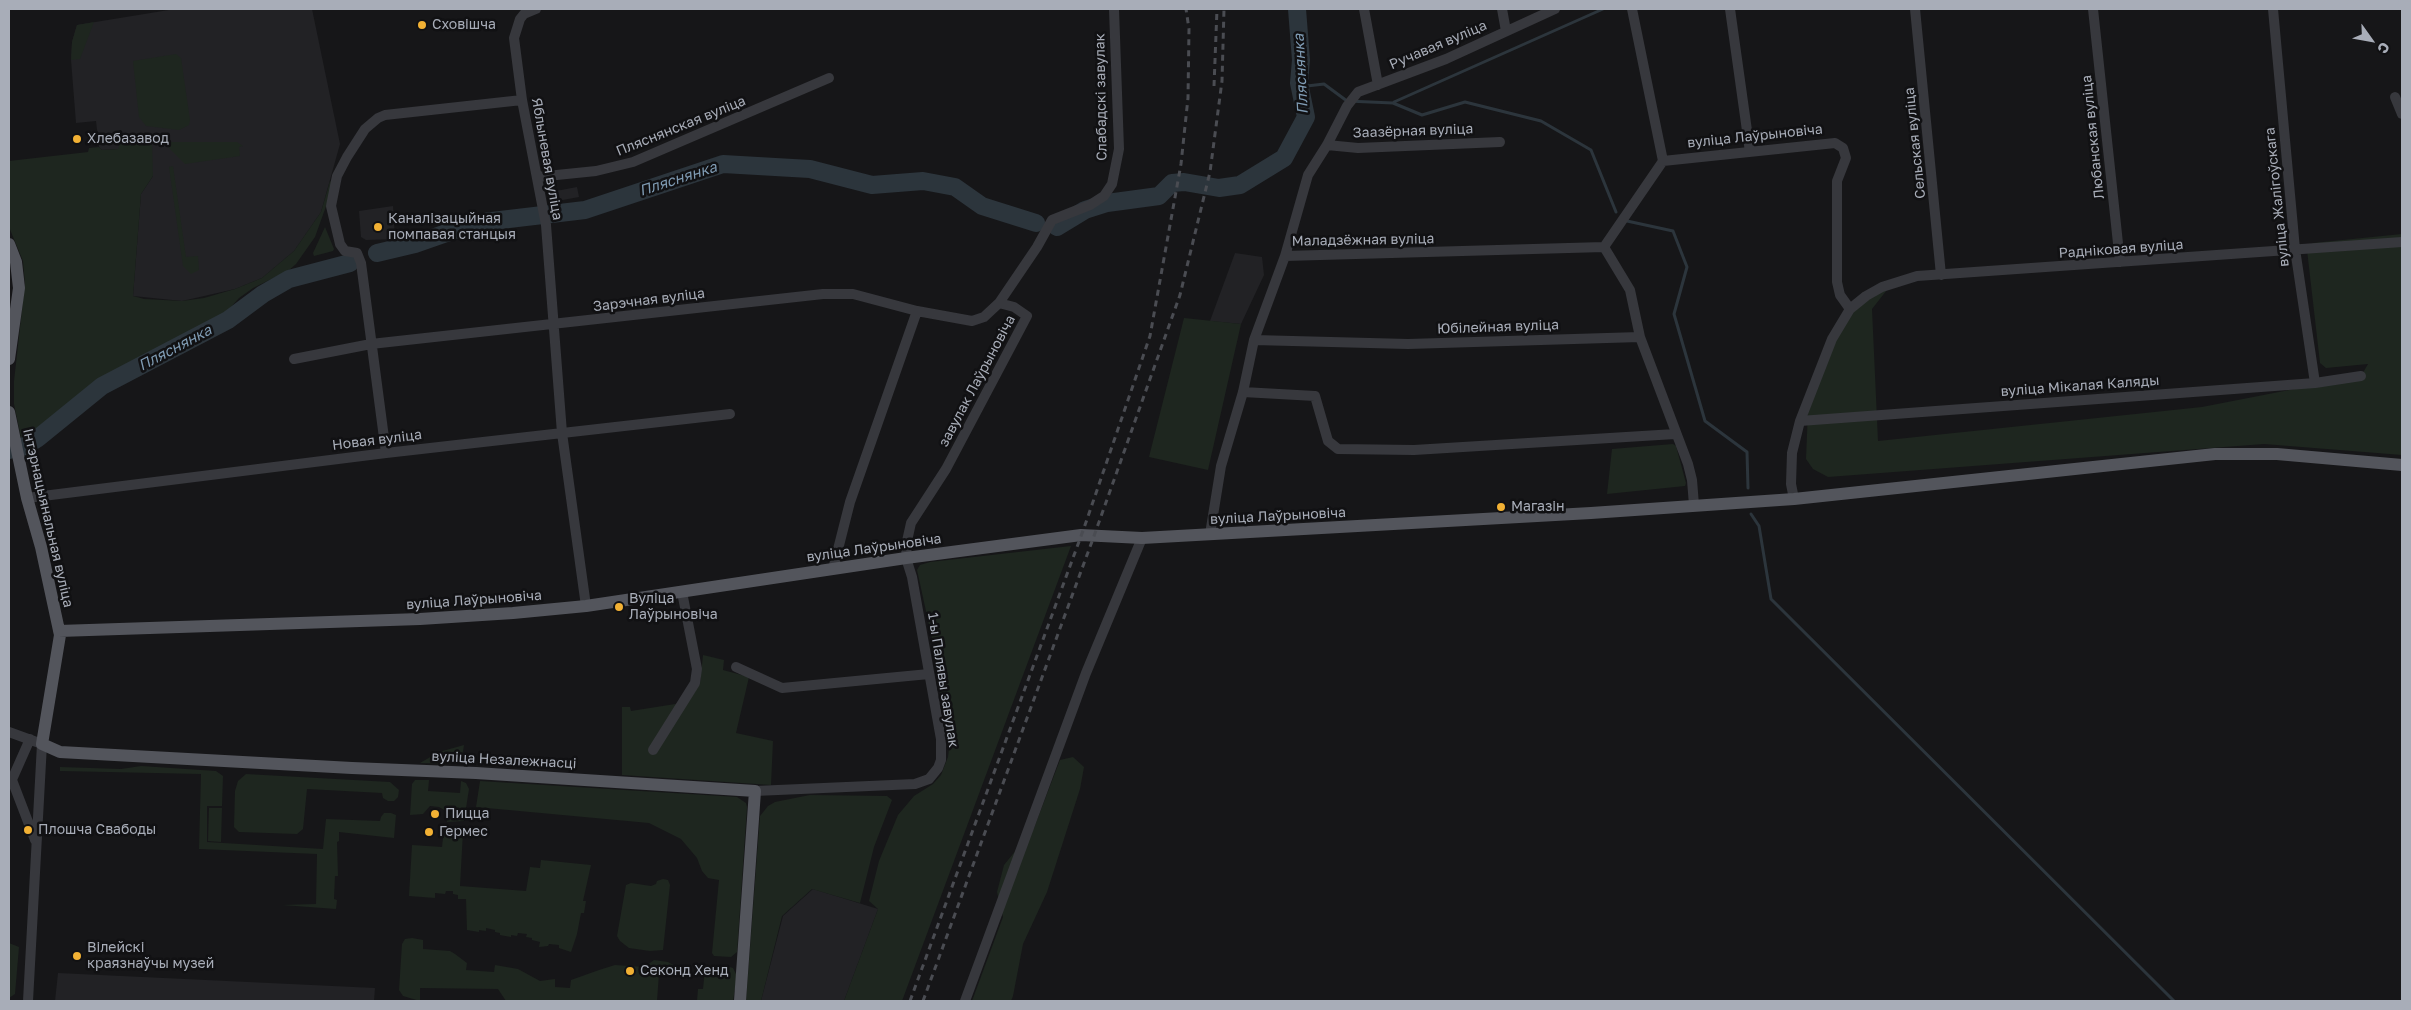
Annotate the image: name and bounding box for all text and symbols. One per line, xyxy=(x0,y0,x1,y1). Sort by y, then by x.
north arrow xyxy=(2346,15,2396,65)
place label: Сховішча xyxy=(432,17,496,33)
street label: Ручавая вуліца xyxy=(1387,17,1489,73)
marker: Сховішча xyxy=(416,19,428,31)
street label: Слабадскі завулак xyxy=(1091,33,1111,161)
water label: Пляснянка xyxy=(1290,33,1312,115)
text: С xyxy=(2374,39,2394,57)
street label: Любанская вуліца xyxy=(2078,74,2108,200)
street label: Сельская вуліца xyxy=(1901,86,1929,200)
street label: Пляснянская вуліца xyxy=(614,92,748,160)
street label: Яблыневая вуліца xyxy=(528,96,566,222)
street label: Заазёрная вуліца xyxy=(1352,120,1474,142)
street label: вуліца Лаўрыновіча xyxy=(1687,121,1823,151)
street label: вуліца Жалігоўскага xyxy=(2261,126,2293,268)
place label: Хлебазавод xyxy=(87,131,169,147)
marker: Хлебазавод xyxy=(71,133,83,145)
water label: Пляснянка xyxy=(637,158,719,200)
place label: Каналізацыйная помпавая станцыя xyxy=(388,211,516,243)
marker: Каналізацыйная помпавая станцыя xyxy=(372,221,384,233)
street label: Маладзёжная вуліца xyxy=(1292,230,1434,250)
street label: Радніковая вуліца xyxy=(2058,236,2184,262)
street label: Зарэчная вуліца xyxy=(592,285,706,315)
street label: завулак Лаўрыновіча xyxy=(935,312,1019,450)
street label: Юбілейная вуліца xyxy=(1437,316,1559,338)
water label: Пляснянка xyxy=(135,321,215,375)
street label: вуліца Мікалая Каляды xyxy=(2000,372,2160,400)
street label: Новая вуліца xyxy=(331,426,423,454)
street label: Інтэрнацыянальная вуліца xyxy=(19,427,77,609)
place label: Магазін xyxy=(1511,499,1565,515)
marker: Магазін xyxy=(1495,501,1507,513)
street label: вуліца Лаўрыновіча xyxy=(1210,504,1346,528)
street label: вуліца Лаўрыновіча xyxy=(806,530,942,566)
street label: вуліца Лаўрыновіча xyxy=(406,587,542,613)
place label: Вуліца Лаўрыновіча xyxy=(629,591,718,624)
marker: Вуліца Лаўрыновіча xyxy=(613,601,625,613)
street label: 1-ы Палявы завулак xyxy=(924,611,962,749)
street label: вуліца Незалежнасці xyxy=(431,748,577,772)
place label: Пицца xyxy=(445,806,489,822)
marker: Пицца xyxy=(429,808,441,820)
place label: Плошча Свабоды xyxy=(38,822,156,838)
marker: Плошча Свабоды xyxy=(22,824,34,836)
place label: Гермес xyxy=(439,824,488,840)
marker: Гермес xyxy=(423,826,435,838)
place label: Вілейскі краязнаўчы музей xyxy=(87,940,214,972)
marker: Вілейскі краязнаўчы музей xyxy=(71,950,83,962)
place label: Секонд Хенд xyxy=(640,963,728,979)
marker: Секонд Хенд xyxy=(624,965,636,977)

